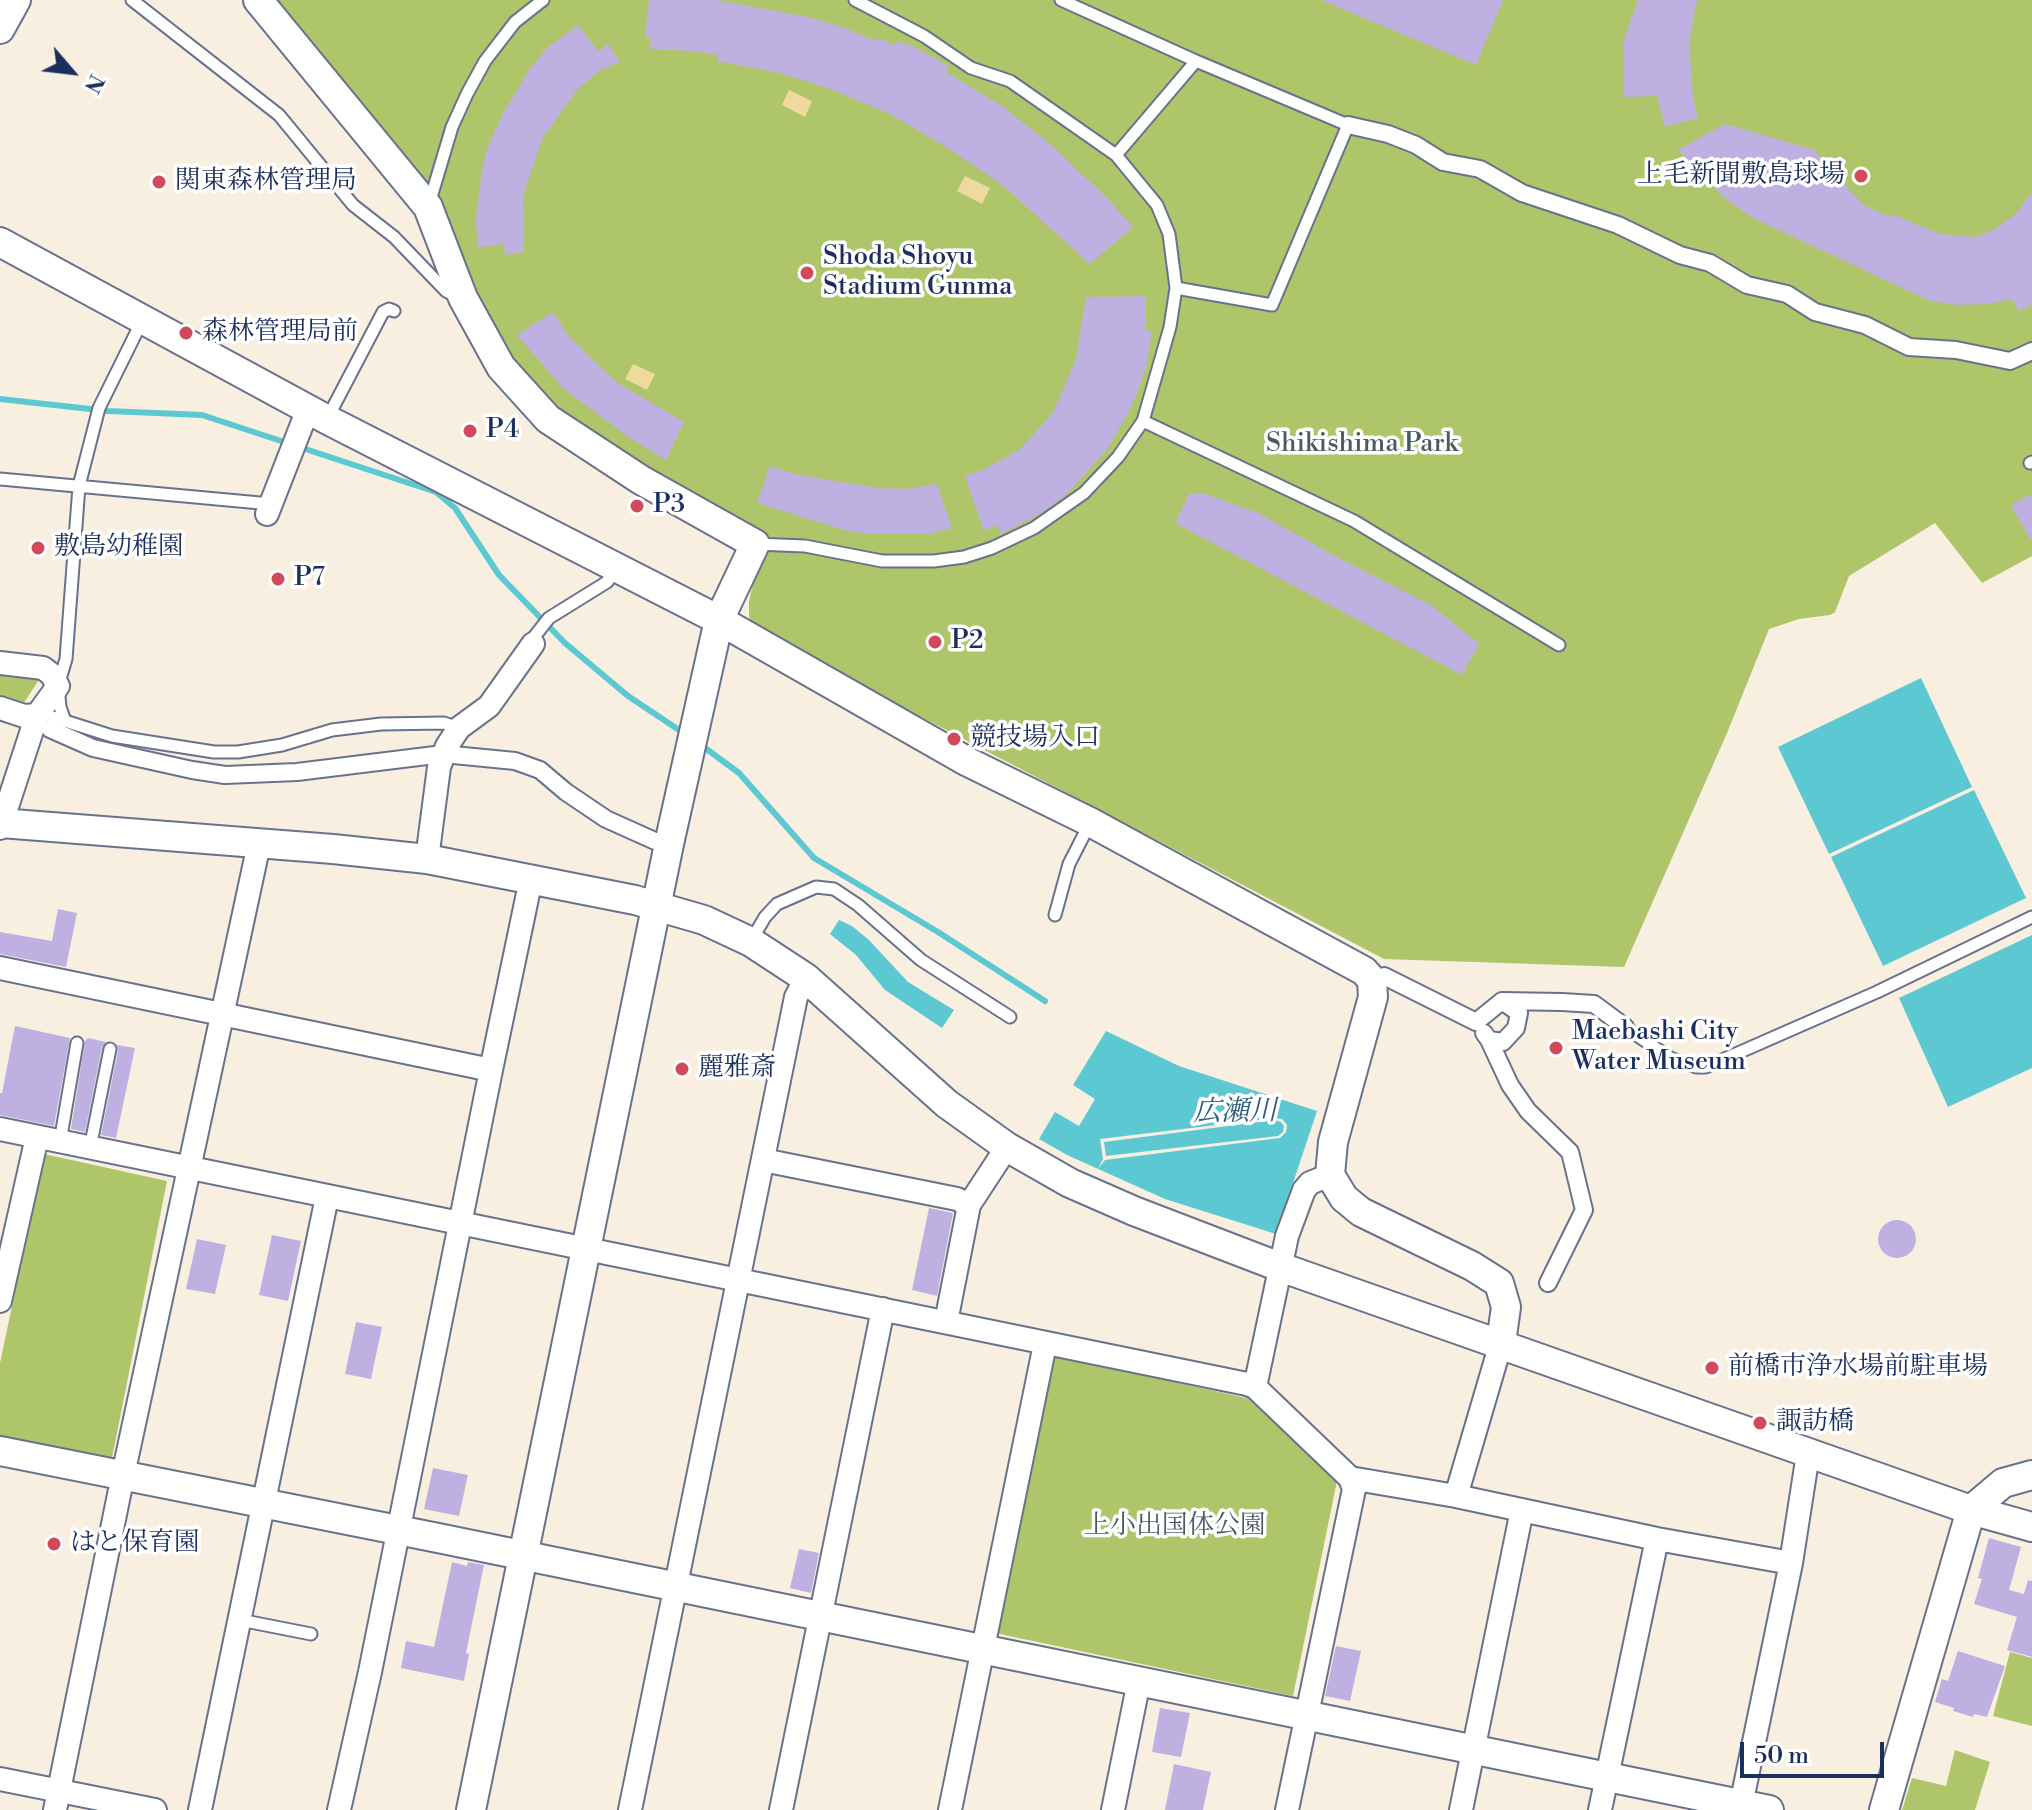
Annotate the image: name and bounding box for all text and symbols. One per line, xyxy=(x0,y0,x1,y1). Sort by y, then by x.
north arrow xyxy=(32,32,112,112)
text: N xyxy=(78,69,110,98)
place label: 上毛新聞敷島球場 xyxy=(1637,160,1845,192)
place label: 関東森林管理局 xyxy=(175,166,357,198)
marker: 上毛新聞敷島球場 xyxy=(1852,167,1870,185)
marker: 関東森林管理局 xyxy=(150,173,168,191)
place label: Shoda Shoyu Stadium Gunma xyxy=(823,242,1012,304)
marker: Shoda Shoyu Stadium Gunma xyxy=(798,264,816,282)
place label: 森林管理局前 xyxy=(202,317,358,349)
marker: 森林管理局前 xyxy=(177,324,195,342)
place label: P4 xyxy=(486,415,519,447)
marker: P4 xyxy=(461,422,479,440)
park label: Shikishima Park xyxy=(1266,429,1458,461)
place label: P3 xyxy=(653,490,685,522)
marker: P3 xyxy=(628,497,646,515)
place label: 敷島幼稚園 xyxy=(54,532,184,564)
marker: 敷島幼稚園 xyxy=(29,539,47,557)
place label: P7 xyxy=(294,563,325,595)
marker: P7 xyxy=(269,570,287,588)
place label: P2 xyxy=(951,626,984,658)
marker: P2 xyxy=(926,633,944,651)
place label: 競技場入口 xyxy=(970,723,1100,755)
marker: 競技場入口 xyxy=(945,730,963,748)
place label: Maebashi City Water Museum xyxy=(1572,1017,1746,1078)
marker: Maebashi City Water Museum xyxy=(1547,1039,1565,1057)
place label: 麗雅斎 xyxy=(698,1053,776,1085)
marker: 麗雅斎 xyxy=(673,1060,691,1078)
water label: 広瀬川 xyxy=(1193,1095,1277,1131)
place label: 前橋市浄水場前駐車場 xyxy=(1728,1352,1988,1384)
marker: 前橋市浄水場前駐車場 xyxy=(1703,1359,1721,1377)
place label: 諏訪橋 xyxy=(1776,1407,1854,1439)
marker: 諏訪橋 xyxy=(1751,1414,1769,1432)
park label: 上小出国体公園 xyxy=(1084,1511,1266,1543)
place label: はと保育園 xyxy=(70,1528,200,1560)
marker: はと保育園 xyxy=(45,1535,63,1553)
scale bar xyxy=(1744,1726,1888,1776)
text: 50 m xyxy=(1754,1741,1809,1771)

